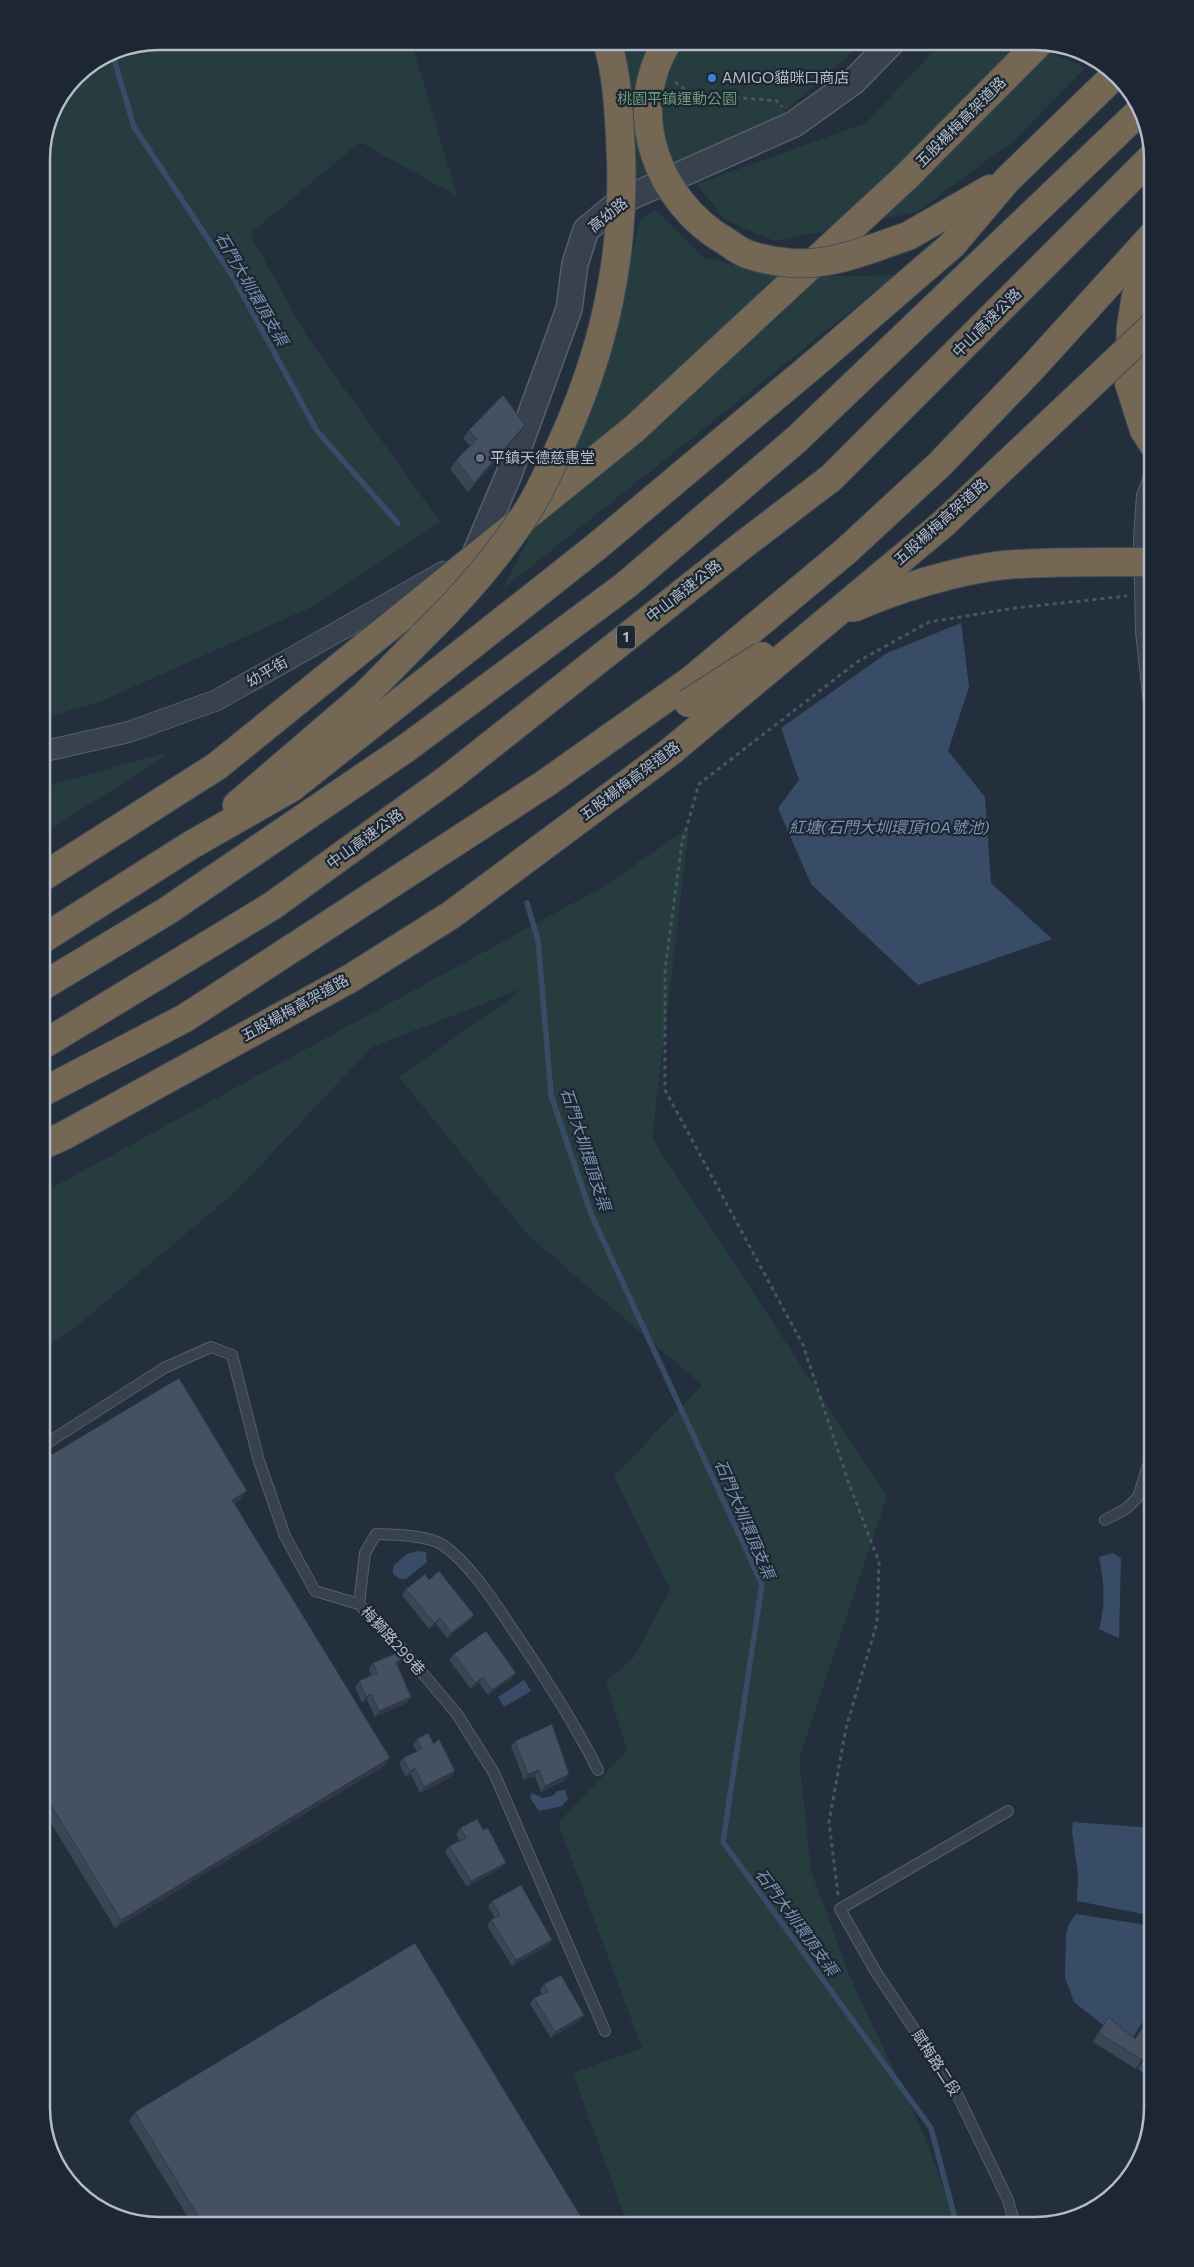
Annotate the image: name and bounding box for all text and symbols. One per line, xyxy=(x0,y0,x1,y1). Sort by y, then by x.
place label: AMIGO貓咪口商店 xyxy=(722,68,849,86)
marker: AMIGO貓咪口商店 xyxy=(706,72,718,84)
street label: 五股楊梅高架道路 xyxy=(911,72,1009,170)
park label: 桃園平鎮運動公園 xyxy=(617,89,737,107)
street label: 高幼路 xyxy=(584,193,631,235)
water label: 石門大圳環頂支渠 xyxy=(212,229,294,351)
street label: 中山高速公路 xyxy=(948,284,1024,360)
place label: 平鎮天德慈惠堂 xyxy=(490,448,595,466)
marker: 平鎮天德慈惠堂 xyxy=(474,452,486,464)
street label: 五股楊梅高架道路 xyxy=(890,474,991,568)
street label: 中山高速公路 xyxy=(642,555,724,625)
road number: 1 xyxy=(617,626,635,649)
street label: 幼平街 xyxy=(243,652,290,690)
street label: 五股楊梅高架道路 xyxy=(576,737,683,824)
street label: 中山高速公路 xyxy=(323,804,406,872)
water label: 紅塘(石門大圳環頂10A號池) xyxy=(789,817,989,836)
street label: 五股楊梅高架道路 xyxy=(238,970,351,1044)
water label: 石門大圳環頂支渠 xyxy=(558,1085,616,1215)
water label: 石門大圳環頂支渠 xyxy=(712,1456,780,1583)
street label: 梅獅路299巷 xyxy=(358,1602,429,1678)
water label: 石門大圳環頂支渠 xyxy=(752,1864,844,1981)
street label: 賦梅路二段 xyxy=(909,2026,965,2099)

